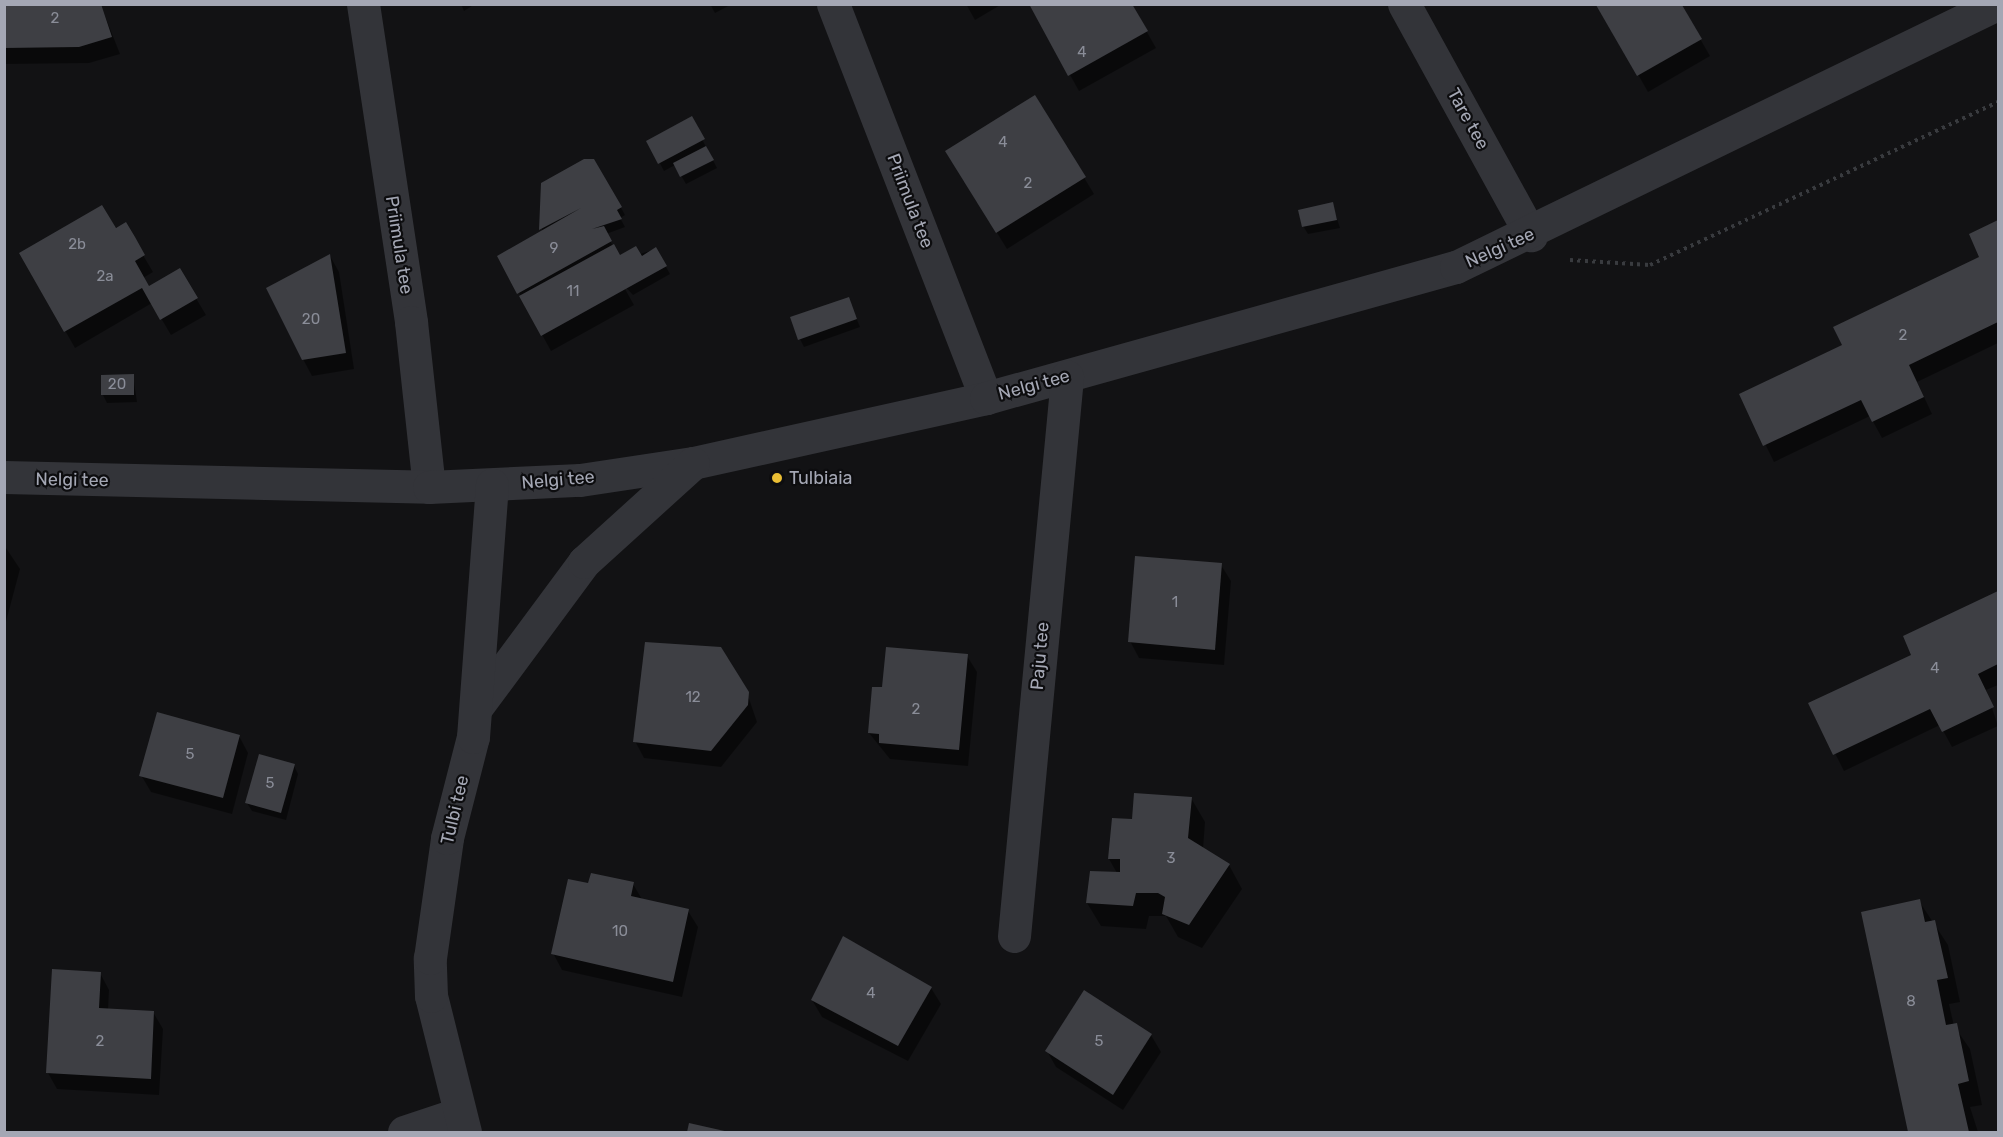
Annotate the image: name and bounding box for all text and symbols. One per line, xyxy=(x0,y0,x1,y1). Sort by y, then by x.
house number: 2 xyxy=(51,10,59,28)
house number: 4 xyxy=(1077,44,1087,62)
street label: Tare tee xyxy=(1442,84,1494,154)
house number: 4 xyxy=(998,134,1008,152)
street label: Priimula tee xyxy=(882,151,938,251)
house number: 2 xyxy=(1024,175,1032,193)
street label: Priimula tee xyxy=(381,194,417,296)
street label: Nelgi tee xyxy=(1462,223,1538,273)
house number: 2b xyxy=(68,236,86,254)
house number: 9 xyxy=(550,240,558,258)
house number: 2a xyxy=(96,268,114,286)
house number: 11 xyxy=(567,283,579,301)
house number: 20 xyxy=(302,311,320,329)
house number: 2 xyxy=(1899,327,1907,345)
street label: Nelgi tee xyxy=(996,365,1072,405)
house number: 20 xyxy=(108,376,126,394)
street label: Nelgi tee xyxy=(520,466,596,494)
place label: Tulbiaia xyxy=(789,467,852,489)
street label: Nelgi tee xyxy=(35,469,109,491)
marker: Tulbiaia xyxy=(770,471,784,485)
house number: 1 xyxy=(1172,594,1178,612)
street label: Paju tee xyxy=(1026,621,1054,691)
house number: 4 xyxy=(1930,660,1940,678)
house number: 12 xyxy=(685,689,701,707)
house number: 2 xyxy=(912,701,920,719)
house number: 5 xyxy=(186,746,194,764)
street label: Tulbi tee xyxy=(437,773,473,847)
house number: 5 xyxy=(266,775,274,793)
house number: 3 xyxy=(1166,850,1176,868)
house number: 10 xyxy=(612,923,628,941)
house number: 4 xyxy=(866,985,876,1003)
house number: 8 xyxy=(1906,993,1916,1011)
house number: 2 xyxy=(96,1033,104,1051)
house number: 5 xyxy=(1095,1033,1103,1051)

